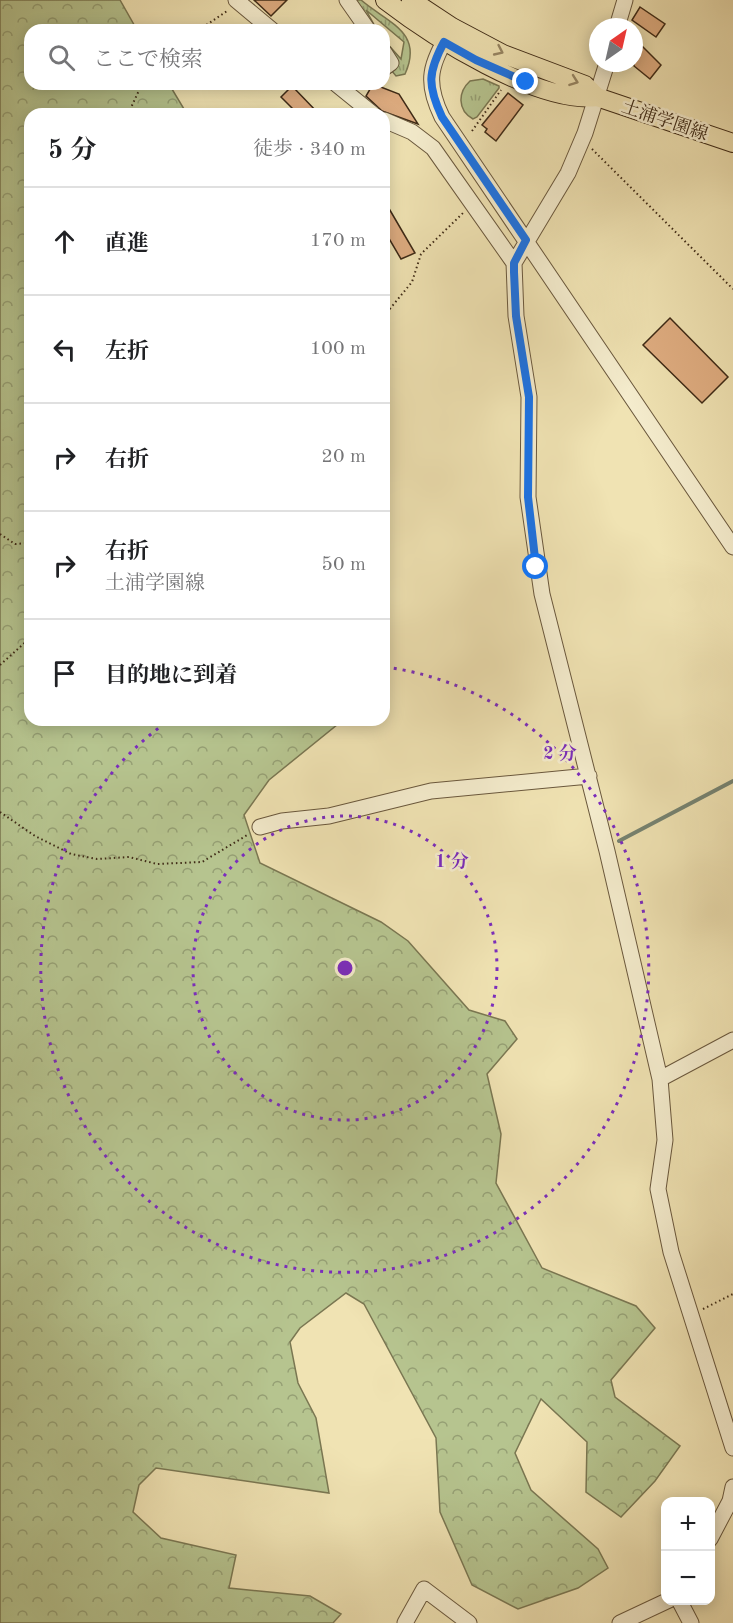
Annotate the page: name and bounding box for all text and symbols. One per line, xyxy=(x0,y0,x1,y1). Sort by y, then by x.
north arrow xyxy=(589,18,643,72)
search box xyxy=(24,24,390,90)
icon: search xyxy=(45,41,78,74)
one-way arrow xyxy=(493,44,504,56)
text: ここで検索 xyxy=(93,49,203,71)
route end xyxy=(512,68,538,94)
one-way arrow xyxy=(568,74,579,87)
street label: 土浦学園線 xyxy=(619,96,711,144)
text: 5 分 xyxy=(48,138,96,164)
text: 徒歩 · 340 m xyxy=(253,140,366,160)
icon: ahead xyxy=(48,225,81,258)
text: 170 m xyxy=(310,231,366,251)
text: 直進 xyxy=(105,233,149,255)
icon: left xyxy=(48,333,81,366)
text: 100 m xyxy=(310,339,366,359)
text: 左折 xyxy=(105,341,149,363)
icon: right xyxy=(48,441,81,474)
text: 20 m xyxy=(321,447,366,467)
text: 右折 xyxy=(105,449,149,471)
text: 右折 xyxy=(105,541,149,563)
icon: right xyxy=(48,549,81,582)
route start xyxy=(522,553,548,579)
text: 50 m xyxy=(321,555,366,575)
text: 土浦学園線 xyxy=(105,574,205,594)
icon: arrive xyxy=(48,657,81,690)
text: 目的地に到着 xyxy=(105,665,237,687)
text: 2 分 xyxy=(543,743,577,763)
text: 1 分 xyxy=(435,851,469,871)
centre of rings xyxy=(335,958,355,978)
map controls xyxy=(661,1497,715,1605)
button: + xyxy=(661,1497,715,1551)
button: − xyxy=(661,1551,715,1605)

